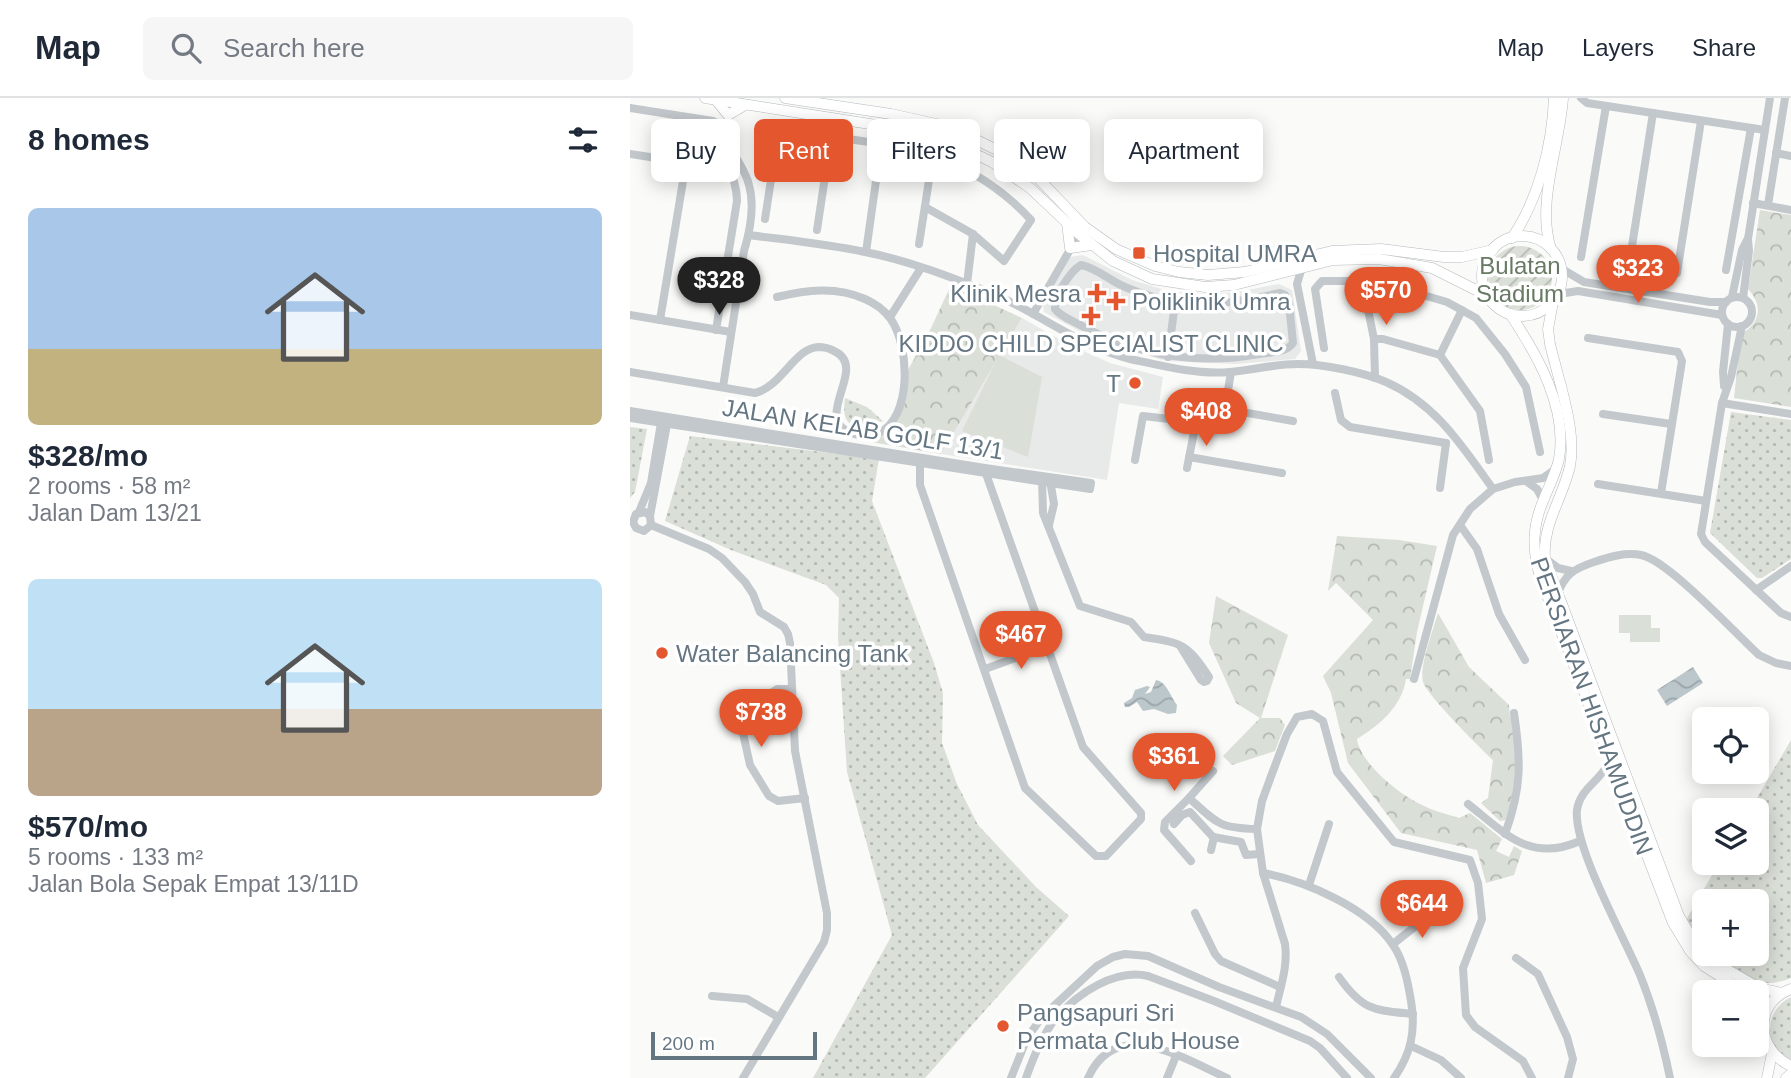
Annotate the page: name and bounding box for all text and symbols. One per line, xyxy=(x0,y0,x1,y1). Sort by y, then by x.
search box xyxy=(143,17,633,80)
text: Map xyxy=(35,29,101,66)
icon: search xyxy=(167,29,205,67)
text: Search here xyxy=(223,33,365,63)
text: Map xyxy=(1497,34,1544,61)
text: Layers xyxy=(1582,34,1654,61)
text: Share xyxy=(1692,34,1756,61)
chip: Buy xyxy=(651,119,740,182)
chip: Rent xyxy=(754,119,853,182)
chip: Filters xyxy=(867,119,980,182)
chip: New xyxy=(994,119,1090,182)
chip: Apartment xyxy=(1104,119,1263,182)
icon: filters xyxy=(564,121,602,159)
text: 8 homes xyxy=(28,123,150,156)
place label: Hospital UMRA xyxy=(1153,240,1317,267)
marker: Hospital UMRA xyxy=(1131,245,1147,261)
pin: $323 xyxy=(1597,246,1679,305)
park label: Bulatan Stadium xyxy=(1476,252,1564,307)
icon: home xyxy=(252,254,378,380)
text: $323 xyxy=(1612,255,1664,281)
pin: $328 xyxy=(678,258,760,317)
text: $328 xyxy=(693,267,745,293)
pin: $570 xyxy=(1345,268,1427,327)
text: $570 xyxy=(1360,277,1412,303)
place label: Klinik Mesra xyxy=(950,280,1082,307)
marker: Klinik Mesra xyxy=(1087,283,1107,303)
place label: Poliklinik Umra xyxy=(1132,288,1291,315)
marker: Poliklinik Umra xyxy=(1106,291,1126,311)
marker: KIDDO CHILD SPECIALIST CLINIC xyxy=(1081,306,1101,326)
place label: KIDDO CHILD SPECIALIST CLINIC xyxy=(899,330,1283,357)
place label: T xyxy=(1106,370,1121,397)
marker: T xyxy=(1127,375,1143,391)
pin: $408 xyxy=(1165,388,1247,448)
street label: JALAN KELAB GOLF 13/1 xyxy=(721,393,1005,465)
text: $408 xyxy=(1180,398,1232,424)
text: $328/mo xyxy=(28,439,148,472)
text: 2 rooms · 58 m² xyxy=(28,473,190,499)
text: Jalan Dam 13/21 xyxy=(28,500,202,526)
street label: PERSIARAN HISHAMUDDIN xyxy=(1525,554,1659,858)
pin: $467 xyxy=(980,612,1062,671)
text: $467 xyxy=(995,621,1047,647)
icon: home xyxy=(252,625,378,751)
place label: Water Balancing Tank xyxy=(676,640,909,667)
marker: Water Balancing Tank xyxy=(654,645,670,661)
pin: $738 xyxy=(720,690,802,749)
text: $738 xyxy=(735,699,787,725)
map controls xyxy=(1692,707,1769,1057)
button: locate xyxy=(1692,707,1769,784)
pin: $361 xyxy=(1133,734,1215,793)
text: $361 xyxy=(1148,743,1200,769)
button: layers xyxy=(1692,798,1769,875)
text: $570/mo xyxy=(28,810,148,843)
text: 5 rooms · 133 m² xyxy=(28,844,203,870)
text: Jalan Bola Sepak Empat 13/11D xyxy=(28,871,359,897)
pin: $644 xyxy=(1381,880,1463,940)
button: + xyxy=(1692,889,1769,966)
text: $644 xyxy=(1396,890,1448,916)
button: − xyxy=(1692,980,1769,1057)
place label: Pangsapuri Sri Permata Club House xyxy=(1017,999,1240,1054)
marker: Pangsapuri Sri Permata Club House xyxy=(995,1018,1011,1034)
scale bar xyxy=(651,1029,817,1061)
text: 200 m xyxy=(662,1033,715,1054)

